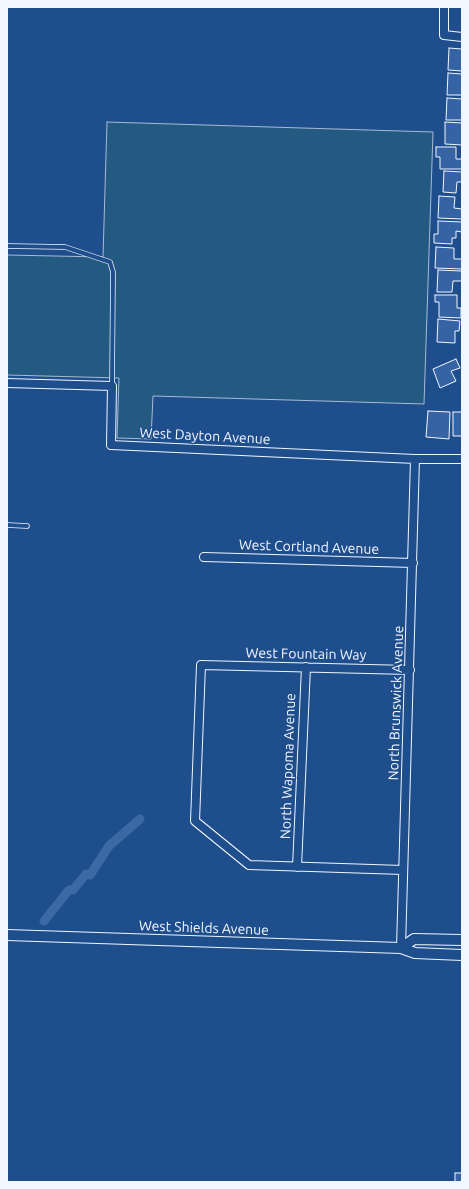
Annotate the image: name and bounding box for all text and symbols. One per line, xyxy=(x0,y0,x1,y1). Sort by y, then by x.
street label: West Dayton Avenue xyxy=(139,424,271,448)
street label: West Cortland Avenue xyxy=(239,536,379,558)
street label: North Brunswick Avenue xyxy=(385,625,407,781)
street label: West Fountain Way xyxy=(246,645,366,663)
street label: North Wapoma Avenue xyxy=(277,693,299,839)
street label: West Shields Avenue xyxy=(139,917,269,939)

